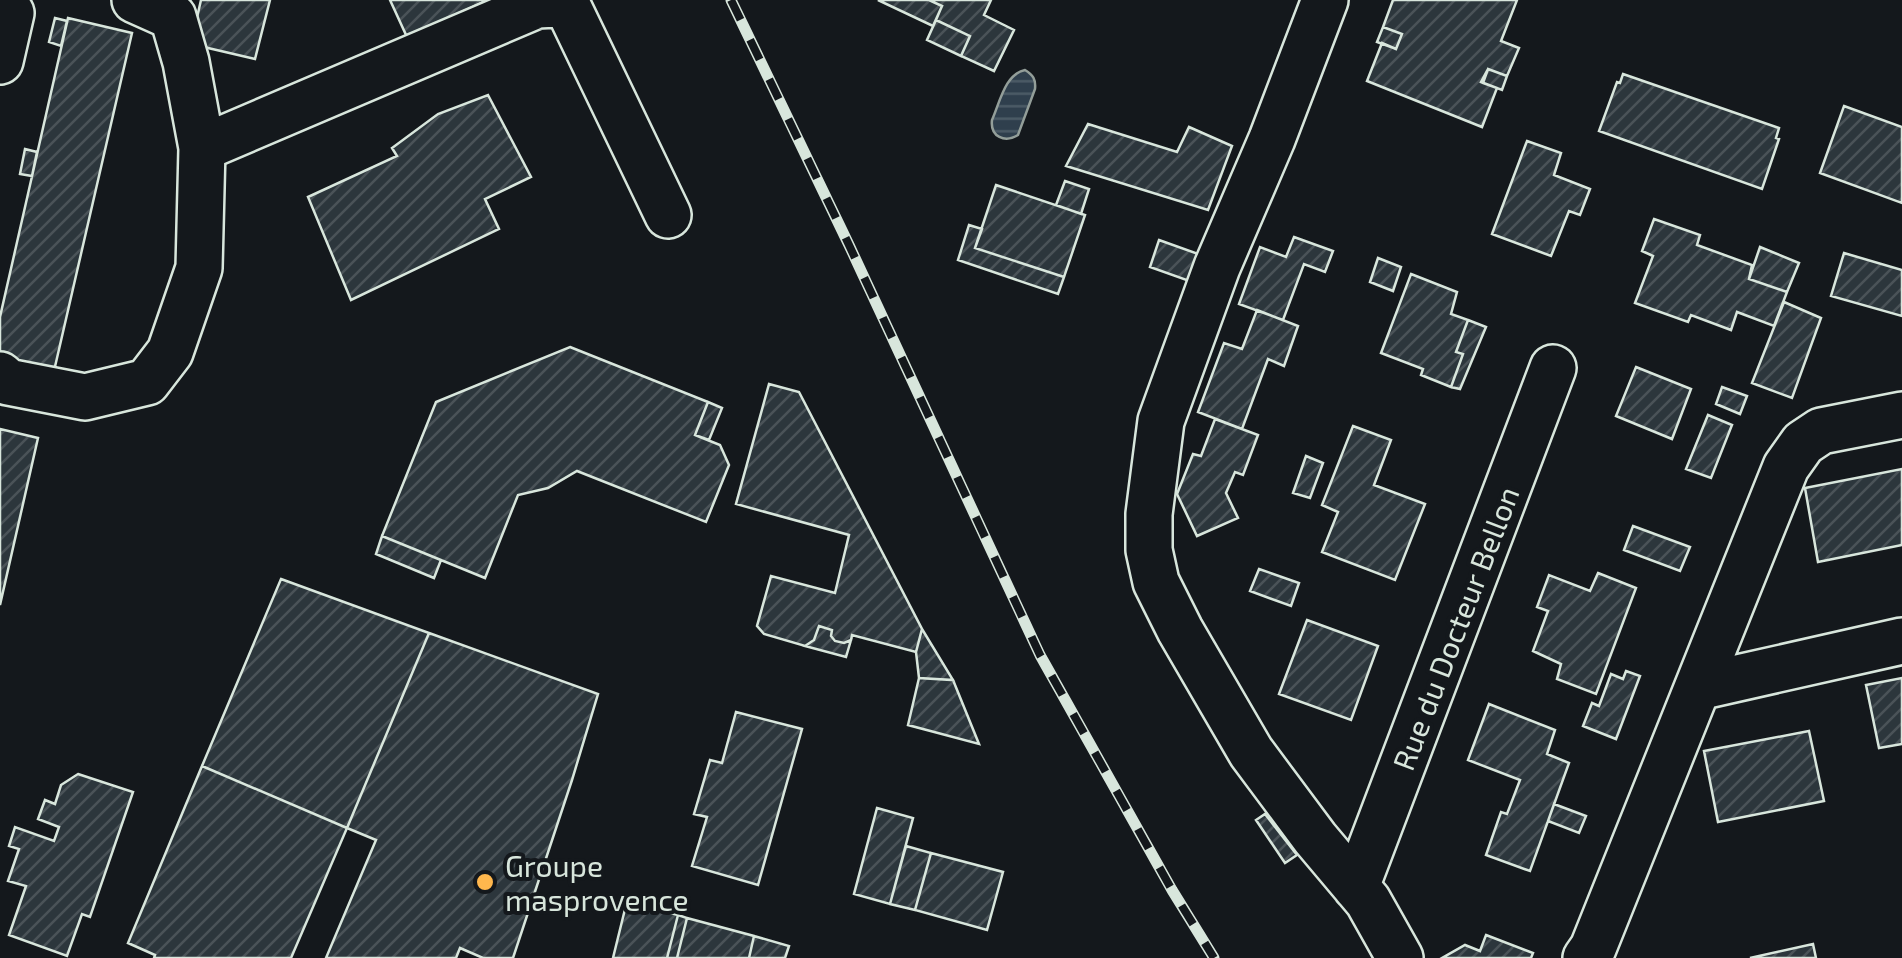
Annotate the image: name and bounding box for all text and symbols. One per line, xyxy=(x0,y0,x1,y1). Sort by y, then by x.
street label: Rue du Docteur Bellon xyxy=(1384,481,1526,775)
place label: Groupe masprovence xyxy=(505,847,689,917)
marker: Groupe masprovence xyxy=(474,871,496,893)

